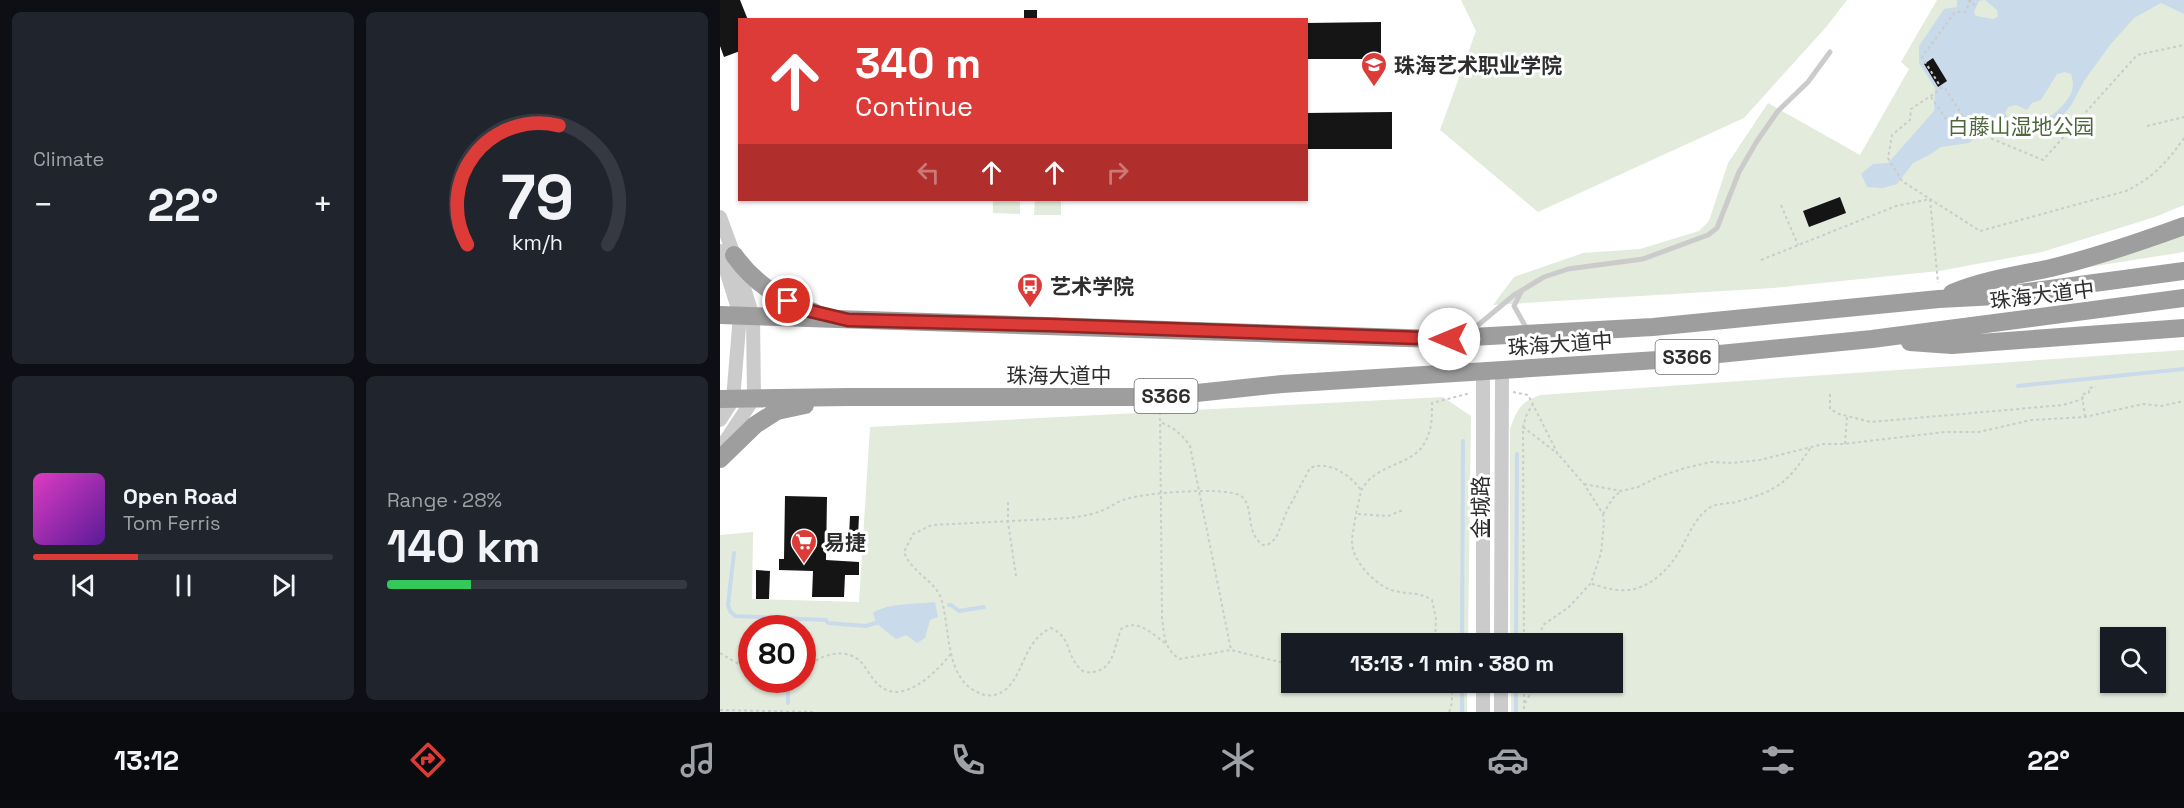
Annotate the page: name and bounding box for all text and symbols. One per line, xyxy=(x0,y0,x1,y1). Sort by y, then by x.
text: 340 m xyxy=(855,37,981,90)
icon: ahead xyxy=(756,42,834,120)
school or university icon: 珠海艺术职业学院 xyxy=(1359,50,1389,88)
place label: 珠海艺术职业学院 xyxy=(1394,52,1562,79)
text: Continue xyxy=(855,89,973,124)
park label: 白藤山湿地公园 xyxy=(1948,113,2095,140)
text: Climate xyxy=(33,146,104,172)
icon: left xyxy=(912,156,945,189)
icon: ahead xyxy=(975,156,1008,189)
icon: ahead xyxy=(1038,156,1071,189)
icon: right xyxy=(1101,156,1134,189)
text: 79 xyxy=(500,158,574,237)
text: 22° xyxy=(147,177,219,234)
text: − xyxy=(33,184,53,226)
text: + xyxy=(313,184,333,226)
text: km/h xyxy=(511,229,563,256)
bus stop icon: 艺术学院 xyxy=(1015,271,1045,309)
place label: 艺术学院 xyxy=(1050,273,1134,300)
pin xyxy=(762,275,813,326)
street label: 珠海大道中 xyxy=(1988,275,2096,315)
icon: arrive xyxy=(771,284,804,317)
position arrow xyxy=(1417,307,1481,371)
street label: 珠海大道中 xyxy=(1507,327,1613,361)
road number: S366 xyxy=(1656,340,1718,374)
street label: 珠海大道中 xyxy=(1007,362,1112,389)
road number: S366 xyxy=(1134,379,1198,413)
street label: 金城路 xyxy=(1467,476,1494,539)
text: Open Road xyxy=(123,482,238,510)
text: Range · 28% xyxy=(387,487,502,513)
text: Tom Ferris xyxy=(123,510,221,536)
text: 140 km xyxy=(387,518,540,575)
supermarket icon: 易捷 xyxy=(789,527,819,565)
place label: 易捷 xyxy=(824,529,866,556)
icon: previous xyxy=(67,569,100,602)
icon: pause xyxy=(167,569,200,602)
icon: next xyxy=(267,569,300,602)
speed limit sign: 80 xyxy=(738,615,816,693)
map controls xyxy=(2100,627,2166,693)
button: search xyxy=(2100,627,2166,693)
text: 13:13 · 1 min · 380 m xyxy=(1350,649,1554,677)
icon: directions xyxy=(407,739,449,781)
icon: music xyxy=(677,739,719,781)
icon: phone xyxy=(947,739,989,781)
icon: climate xyxy=(1217,739,1259,781)
icon: car xyxy=(1487,739,1529,781)
icon: filters xyxy=(1757,739,1799,781)
text: 13:12 xyxy=(114,743,179,778)
text: 22° xyxy=(2027,743,2070,778)

